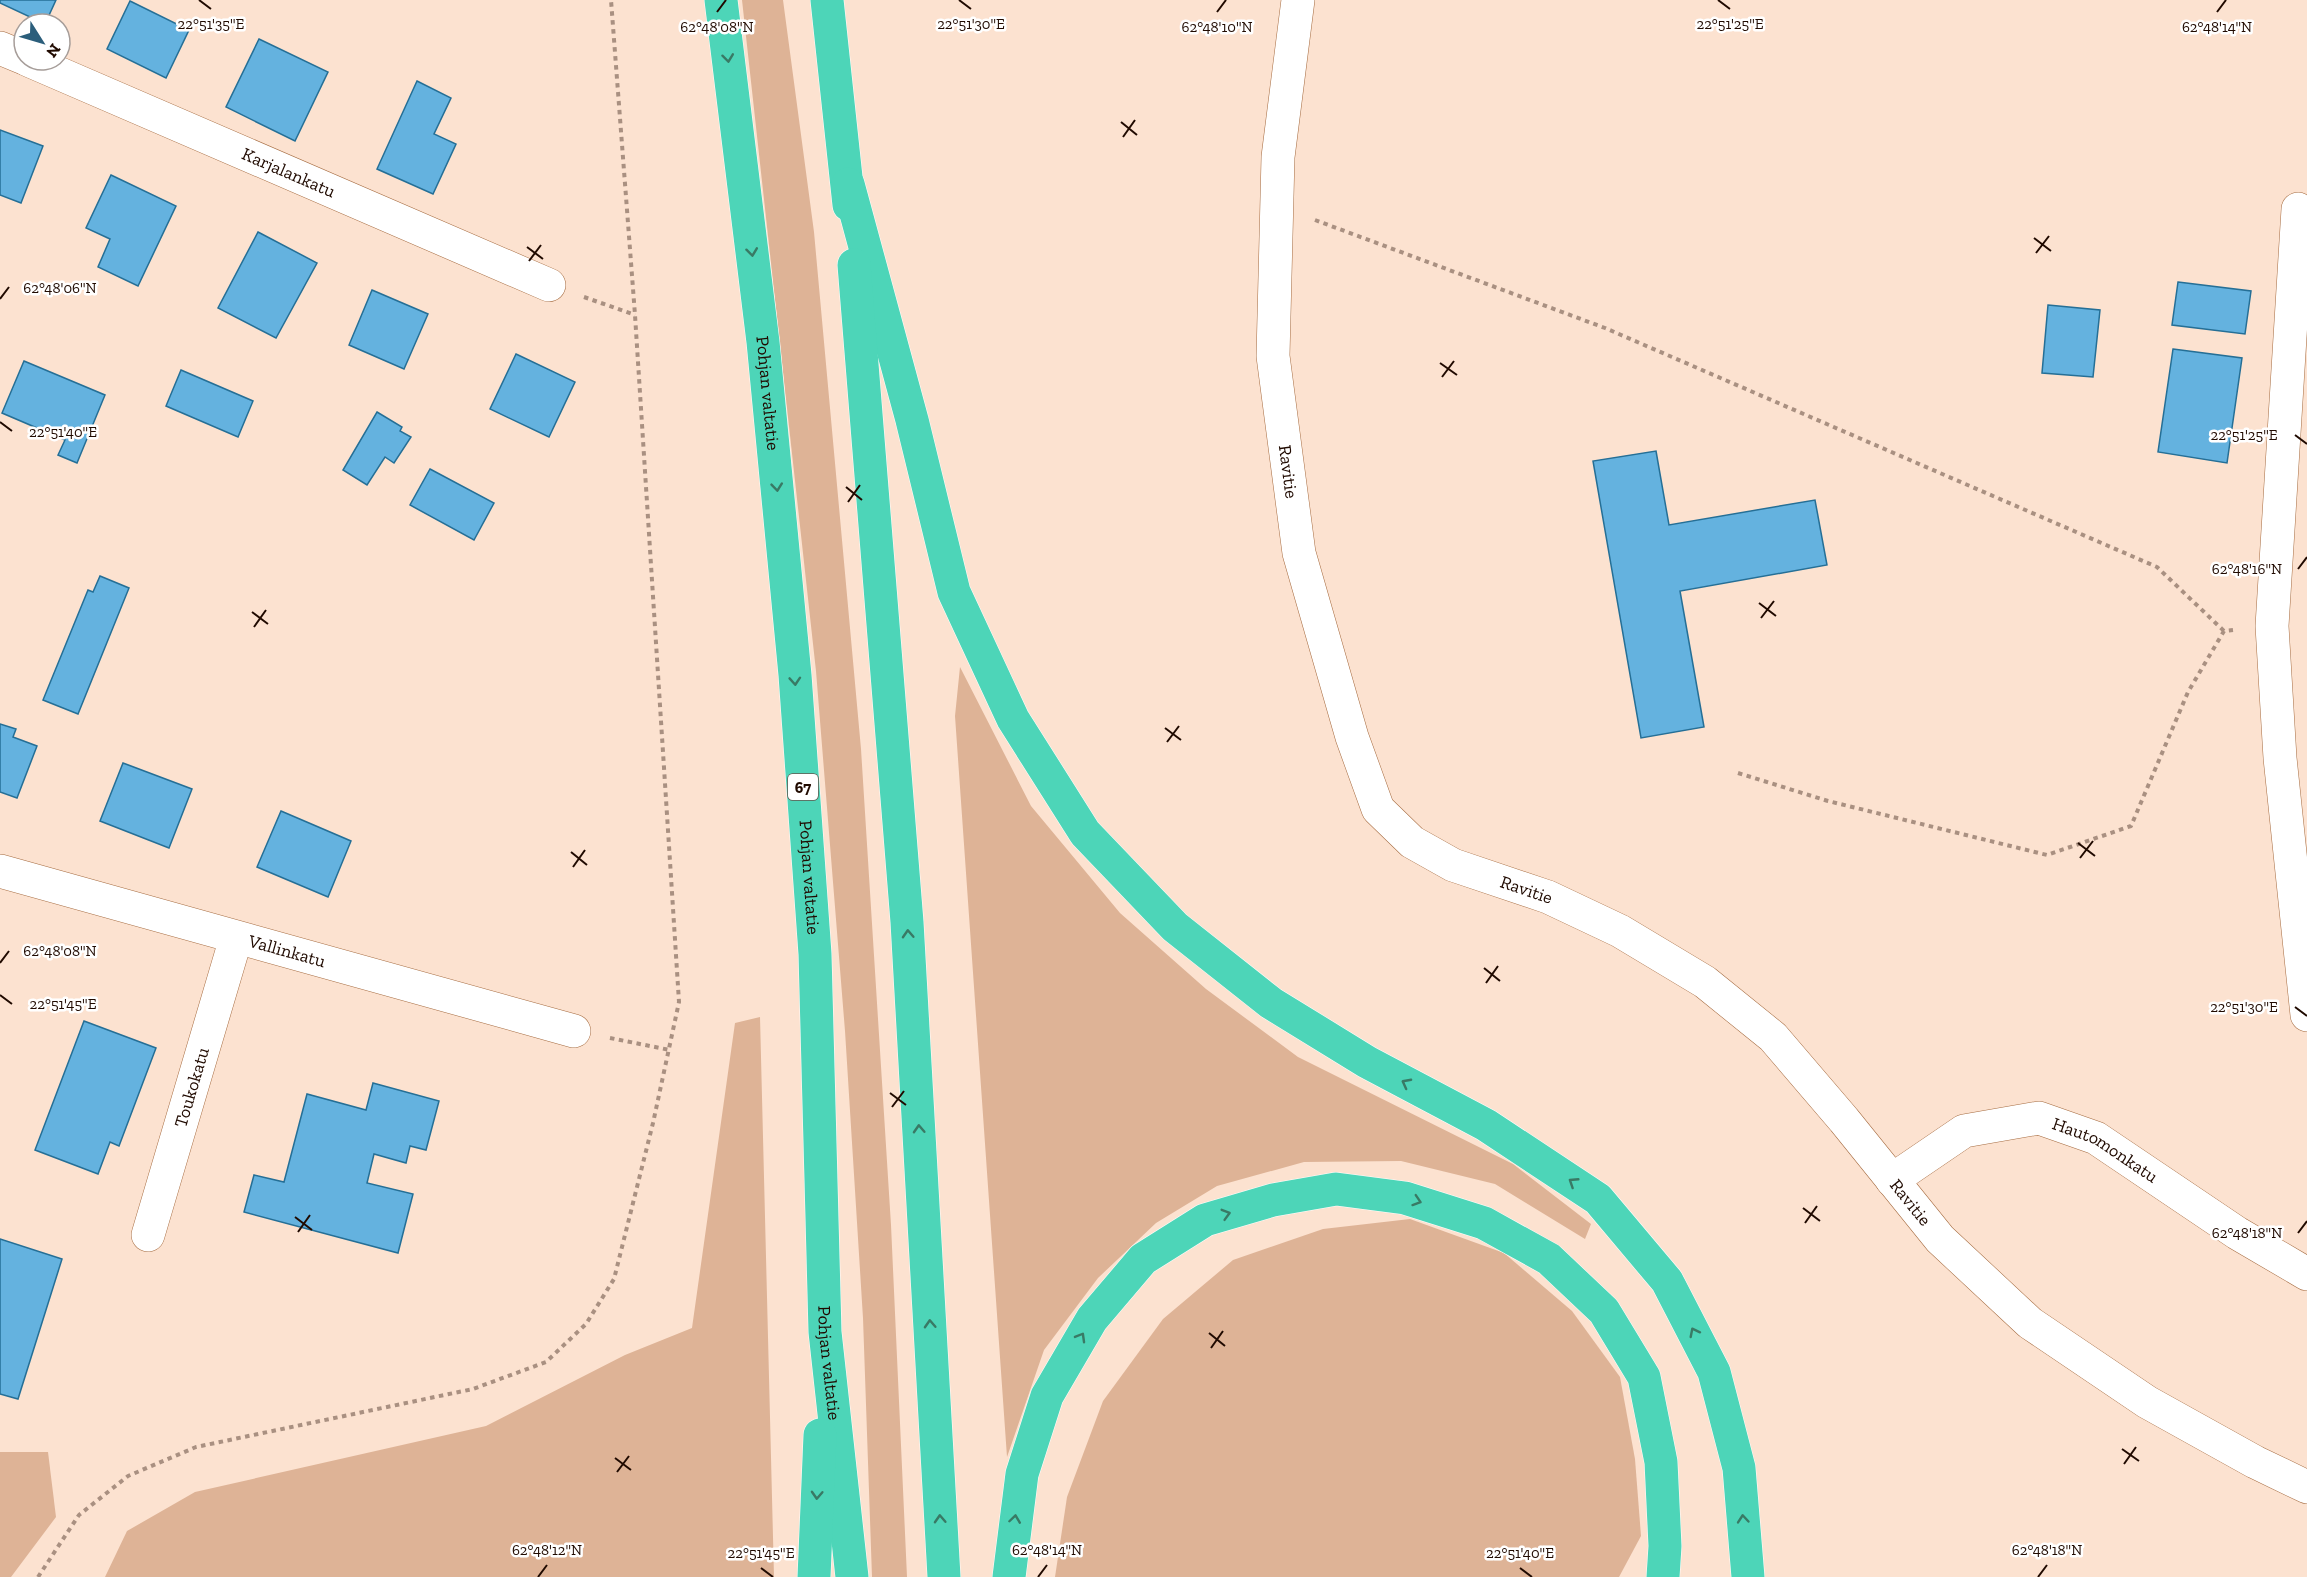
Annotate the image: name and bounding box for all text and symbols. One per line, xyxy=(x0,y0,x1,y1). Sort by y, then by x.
north arrow xyxy=(12,12,72,72)
text: 22°51'35"E xyxy=(178,15,245,33)
text: 22°51'30"E xyxy=(937,15,1005,33)
text: 22°51'25"E xyxy=(1696,15,1764,33)
text: 62°48'08"N xyxy=(680,18,754,36)
text: 62°48'10"N xyxy=(1181,18,1253,36)
text: 62°48'14"N xyxy=(2182,18,2252,36)
text: N xyxy=(42,40,65,61)
one-way arrow xyxy=(721,53,734,63)
street label: Karjalankatu xyxy=(239,143,339,202)
one-way arrow xyxy=(745,247,757,256)
text: 62°48'06"N xyxy=(23,279,97,297)
street label: Pohjan valtatie xyxy=(751,335,784,451)
text: 22°51'40"E xyxy=(29,423,97,441)
text: 22°51'25"E xyxy=(2210,426,2278,444)
street label: Ravitie xyxy=(1274,444,1303,500)
one-way arrow xyxy=(770,483,783,492)
text: 62°48'16"N xyxy=(2212,560,2282,578)
one-way arrow xyxy=(788,677,801,686)
road number: 67 xyxy=(788,774,818,800)
street label: Pohjan valtatie xyxy=(794,819,825,935)
street label: Ravitie xyxy=(1497,871,1556,909)
street label: Vallinkatu xyxy=(245,930,328,972)
one-way arrow xyxy=(902,930,915,939)
text: 62°48'08"N xyxy=(23,942,97,960)
text: 22°51'45"E xyxy=(30,995,97,1013)
text: 22°51'30"E xyxy=(2210,998,2278,1016)
street label: Toukokatu xyxy=(169,1045,214,1130)
one-way arrow xyxy=(1401,1079,1412,1090)
street label: Hautomonkatu xyxy=(2049,1112,2162,1188)
one-way arrow xyxy=(913,1125,926,1134)
street label: Ravitie xyxy=(1885,1175,1936,1230)
one-way arrow xyxy=(1569,1178,1579,1190)
one-way arrow xyxy=(1411,1194,1422,1206)
one-way arrow xyxy=(1220,1209,1231,1221)
text: 62°48'18"N xyxy=(2212,1224,2282,1242)
street label: Pohjan valtatie xyxy=(813,1305,846,1421)
one-way arrow xyxy=(923,1319,936,1328)
one-way arrow xyxy=(1690,1328,1701,1338)
one-way arrow xyxy=(1074,1333,1086,1344)
one-way arrow xyxy=(811,1491,824,1500)
one-way arrow xyxy=(934,1514,947,1523)
one-way arrow xyxy=(1009,1514,1021,1523)
one-way arrow xyxy=(1737,1514,1750,1523)
text: 62°48'12"N xyxy=(512,1541,582,1559)
text: 62°48'14"N xyxy=(1012,1541,1082,1559)
text: 62°48'18"N xyxy=(2012,1541,2082,1559)
text: 22°51'45"E xyxy=(728,1544,795,1562)
text: 22°51'40"E xyxy=(1486,1544,1554,1562)

